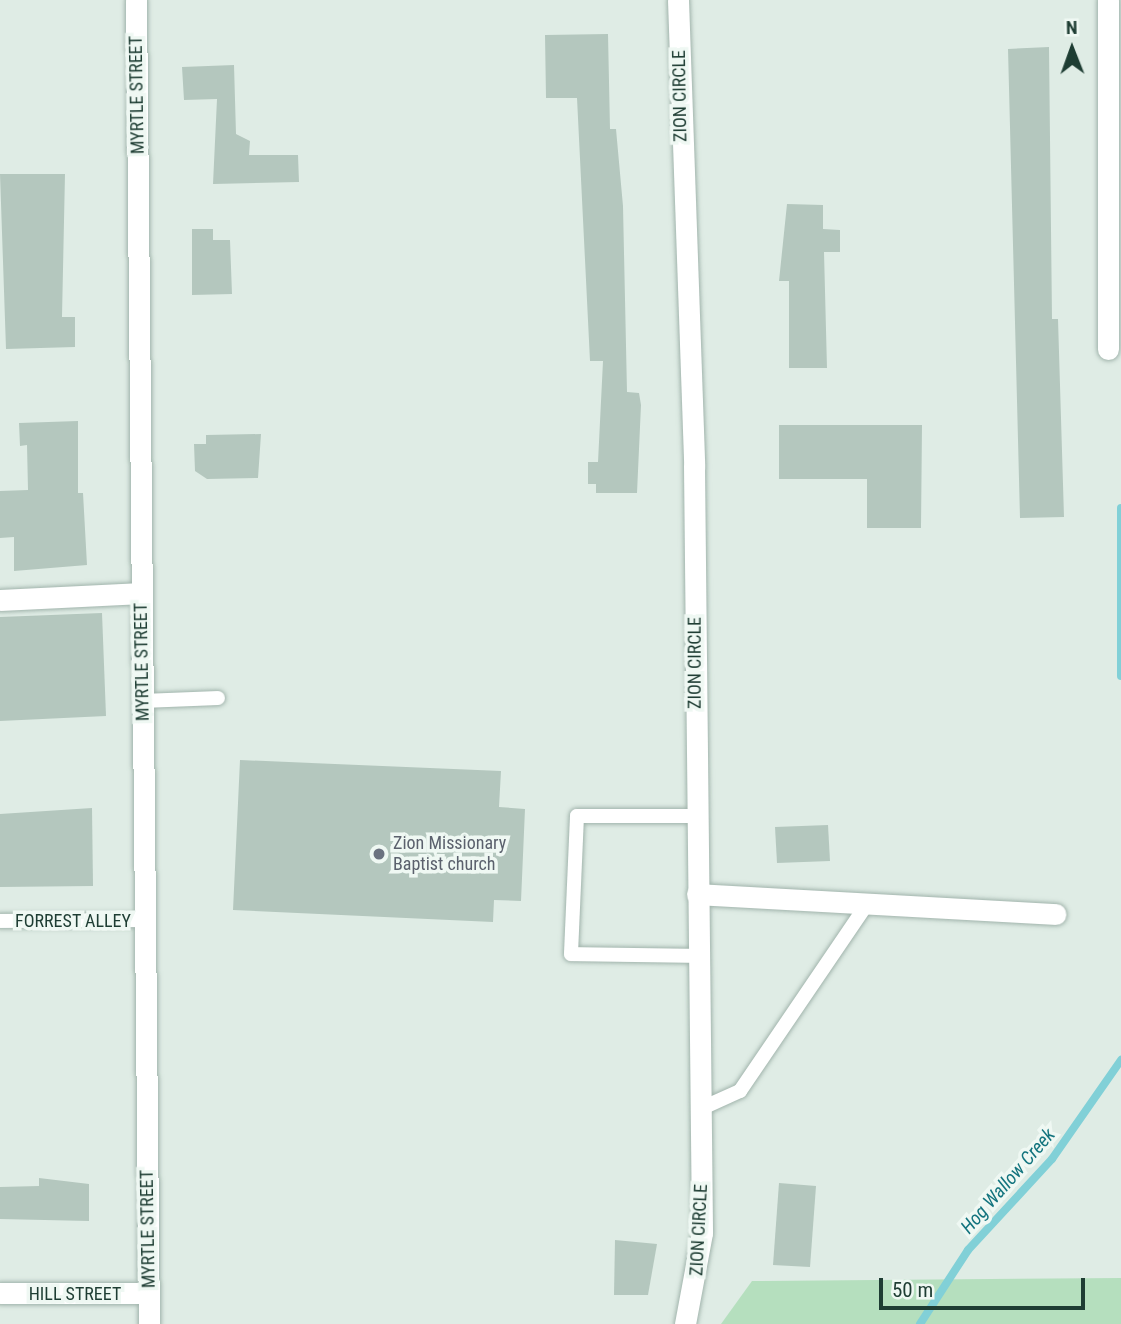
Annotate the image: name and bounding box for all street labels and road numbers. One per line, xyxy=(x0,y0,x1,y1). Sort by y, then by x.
street label: MYRTLE STREET xyxy=(125,36,149,154)
street label: ZION CIRCLE xyxy=(668,50,692,142)
street label: MYRTLE STREET xyxy=(130,603,154,721)
street label: ZION CIRCLE xyxy=(684,617,706,709)
street label: FORREST ALLEY xyxy=(15,910,131,932)
street label: MYRTLE STREET xyxy=(136,1170,160,1288)
street label: ZION CIRCLE xyxy=(686,1184,712,1276)
street label: HILL STREET xyxy=(29,1283,121,1305)

